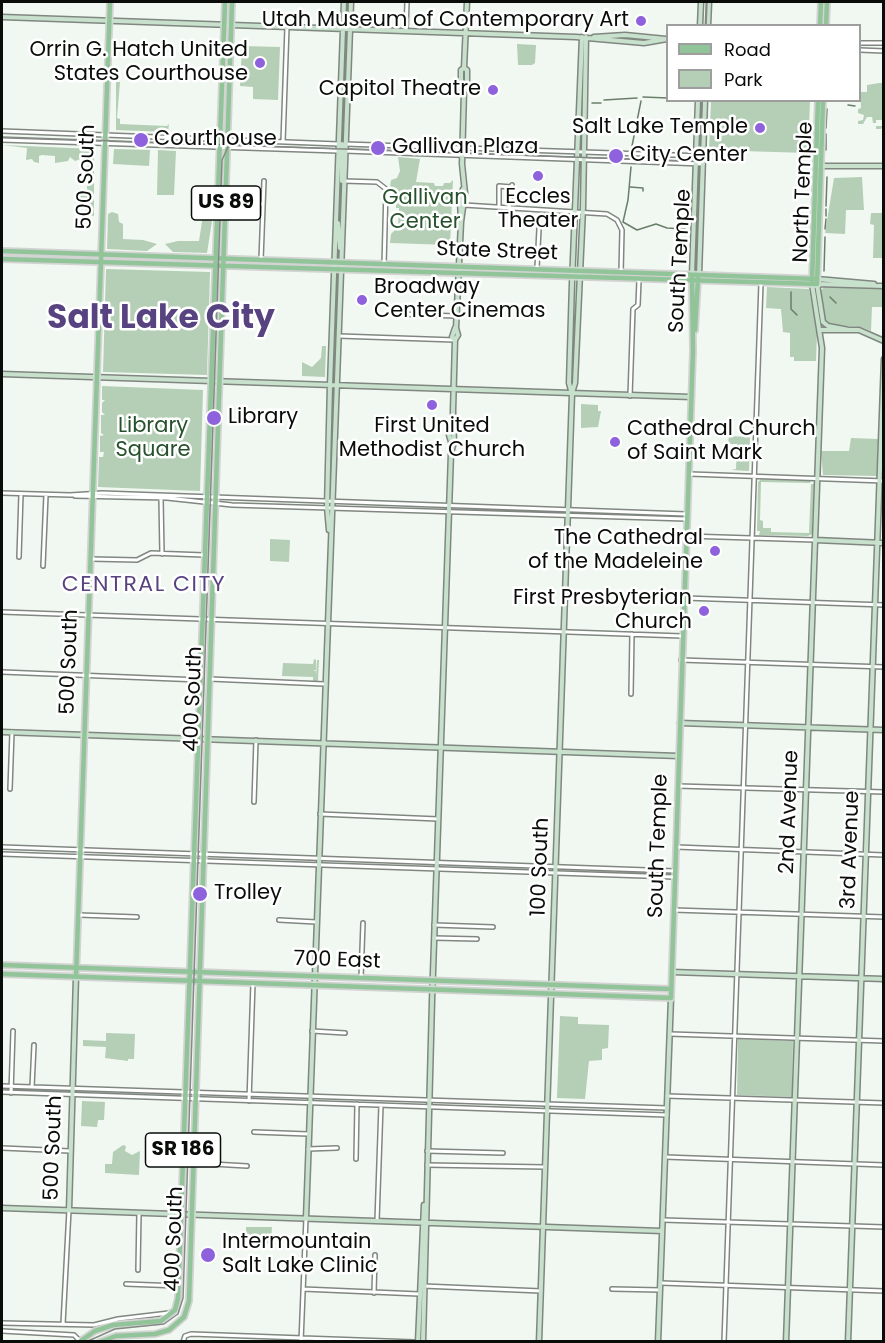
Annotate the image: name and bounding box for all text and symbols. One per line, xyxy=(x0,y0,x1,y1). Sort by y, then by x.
place label: Utah Museum of Contemporary Art xyxy=(262,8,629,34)
marker: Utah Museum of Contemporary Art xyxy=(634,14,648,28)
legend xyxy=(666,24,861,102)
text: Road xyxy=(724,37,771,62)
place label: Orrin G. Hatch United States Courthouse xyxy=(29,38,248,88)
marker: Orrin G. Hatch United States Courthouse xyxy=(253,56,267,70)
text: Park xyxy=(724,67,763,92)
place label: Capitol Theatre xyxy=(319,77,481,103)
marker: Capitol Theatre xyxy=(486,83,500,97)
place label: Salt Lake Temple xyxy=(572,115,748,141)
marker: Salt Lake Temple xyxy=(753,121,767,135)
street label: North Temple xyxy=(789,121,819,263)
street label: 500 South xyxy=(73,124,101,230)
place label: Courthouse xyxy=(154,127,277,153)
marker: Courthouse xyxy=(132,131,150,149)
place label: Gallivan Plaza xyxy=(392,135,538,161)
marker: Gallivan Plaza xyxy=(369,139,387,157)
place label: City Center xyxy=(630,143,748,169)
marker: City Center xyxy=(607,147,625,165)
marker: Eccles Theater xyxy=(531,169,545,183)
place label: Eccles Theater xyxy=(498,185,578,235)
road number: US 89 xyxy=(192,186,260,220)
park label: Gallivan Center xyxy=(382,186,468,236)
street label: South Temple xyxy=(665,188,697,334)
street label: State Street xyxy=(436,237,558,267)
place label: Broadway Center Cinemas xyxy=(374,275,545,325)
marker: Broadway Center Cinemas xyxy=(355,293,369,307)
district label: Salt Lake City xyxy=(47,300,275,340)
marker: First United Methodist Church xyxy=(425,398,439,412)
place label: Library xyxy=(228,405,298,431)
marker: Library xyxy=(205,409,223,427)
park label: Library Square xyxy=(115,414,191,464)
place label: First United Methodist Church xyxy=(339,414,525,464)
place label: Cathedral Church of Saint Mark xyxy=(627,417,816,467)
marker: Cathedral Church of Saint Mark xyxy=(608,435,622,449)
place label: The Cathedral of the Madeleine xyxy=(528,526,703,576)
marker: The Cathedral of the Madeleine xyxy=(708,544,722,558)
district label: CENTRAL CITY xyxy=(62,572,226,598)
place label: First Presbyterian Church xyxy=(513,586,692,636)
marker: First Presbyterian Church xyxy=(697,604,711,618)
street label: 500 South xyxy=(56,609,84,715)
street label: 400 South xyxy=(180,646,208,752)
street label: 2nd Avenue xyxy=(775,750,805,874)
street label: South Temple xyxy=(644,773,674,919)
street label: 3rd Avenue xyxy=(836,790,866,910)
street label: 100 South xyxy=(527,817,555,917)
place label: Trolley xyxy=(214,881,282,907)
marker: Trolley xyxy=(191,885,209,903)
street label: 700 East xyxy=(293,947,381,975)
street label: 500 South xyxy=(40,1095,68,1201)
road number: SR 186 xyxy=(146,1133,220,1167)
street label: 400 South xyxy=(161,1186,189,1292)
place label: Intermountain Salt Lake Clinic xyxy=(222,1230,378,1280)
marker: Intermountain Salt Lake Clinic xyxy=(199,1246,217,1264)

